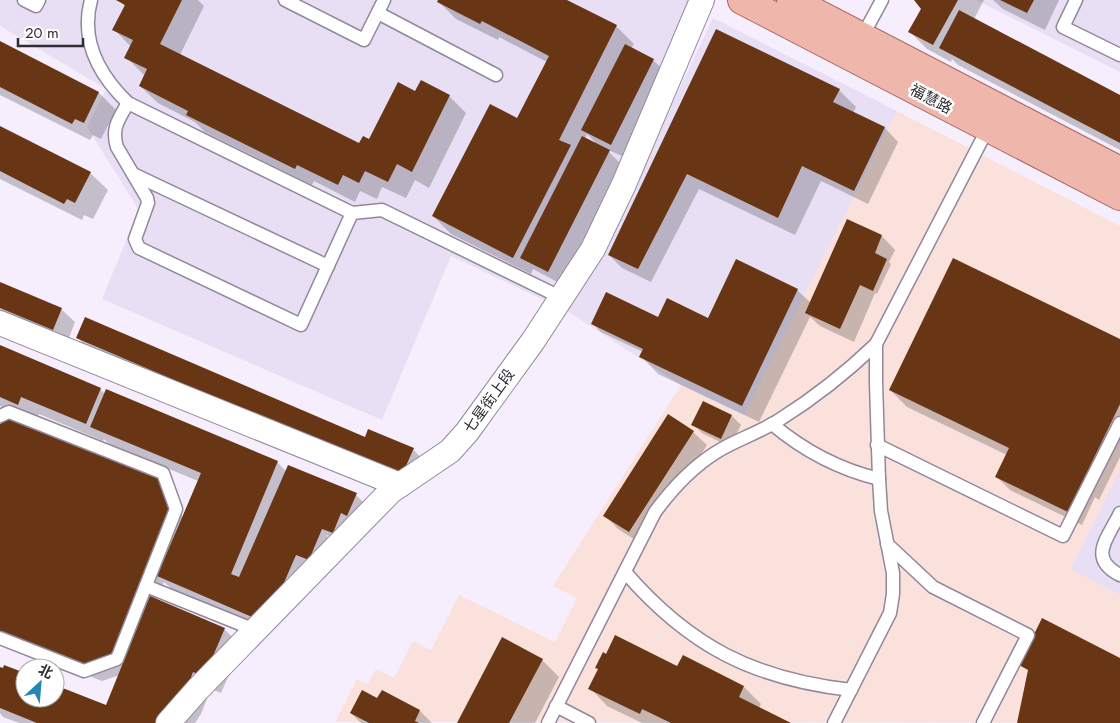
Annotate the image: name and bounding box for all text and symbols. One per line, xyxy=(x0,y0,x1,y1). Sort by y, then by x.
scale bar xyxy=(18,15,82,47)
text: 20 m xyxy=(25,22,59,44)
street label: 福慧路 xyxy=(906,79,956,119)
street label: 七星街上段 xyxy=(458,364,520,438)
north arrow xyxy=(15,658,65,708)
text: 北 xyxy=(35,659,56,683)

